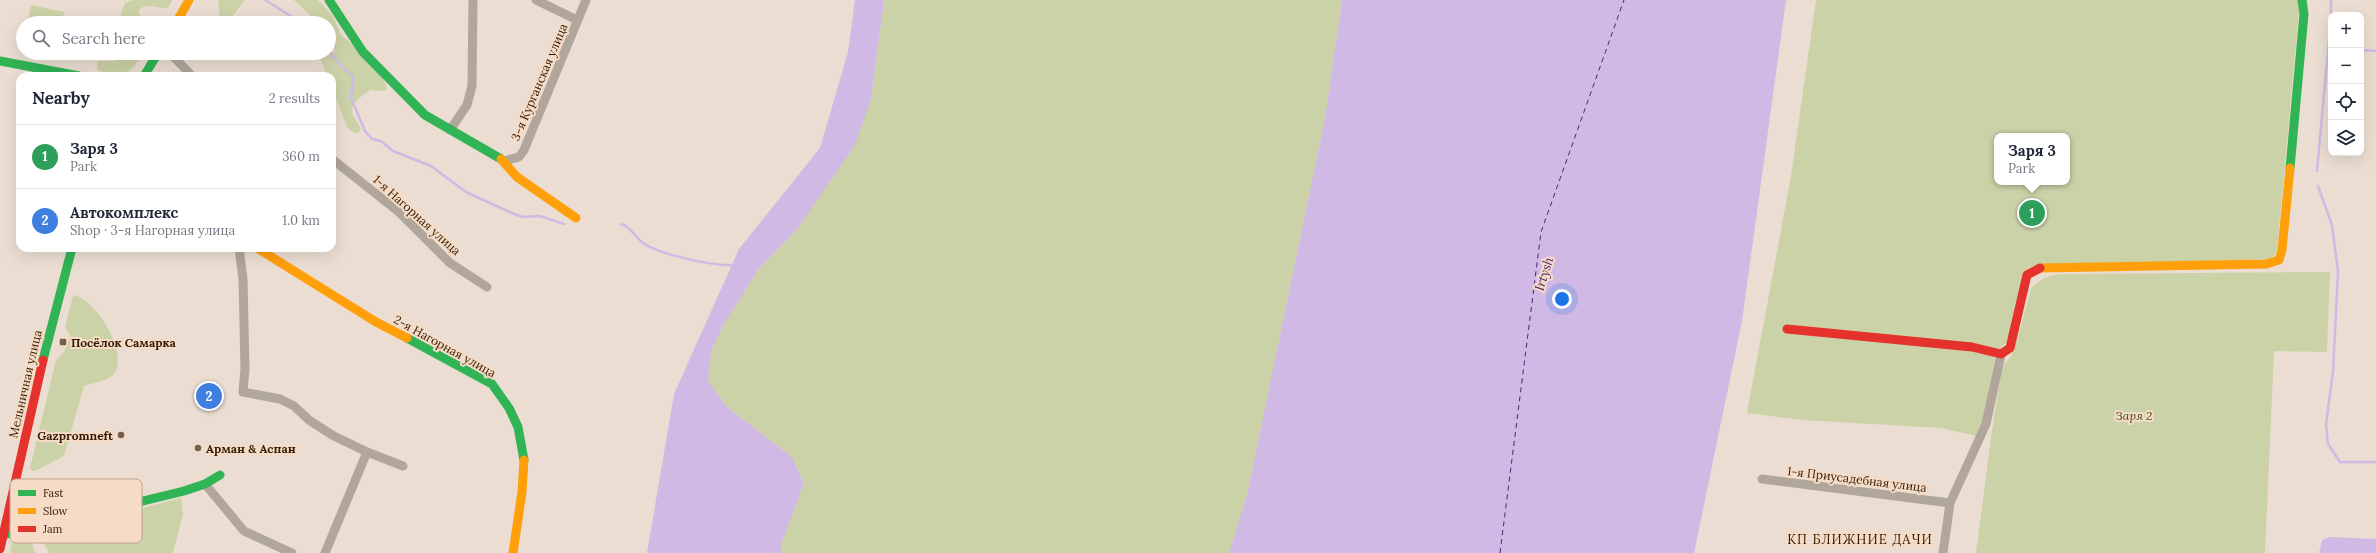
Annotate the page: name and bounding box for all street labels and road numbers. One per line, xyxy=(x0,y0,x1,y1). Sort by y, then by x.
street label: 3-я Курганская улица xyxy=(508,21,570,143)
street label: 1-я Нагорная улица xyxy=(370,172,464,258)
street label: 2-я Нагорная улица xyxy=(391,312,499,380)
street label: Мельничная улица xyxy=(5,329,45,439)
street label: 1-я Приусадебная улица xyxy=(1786,463,1928,495)

